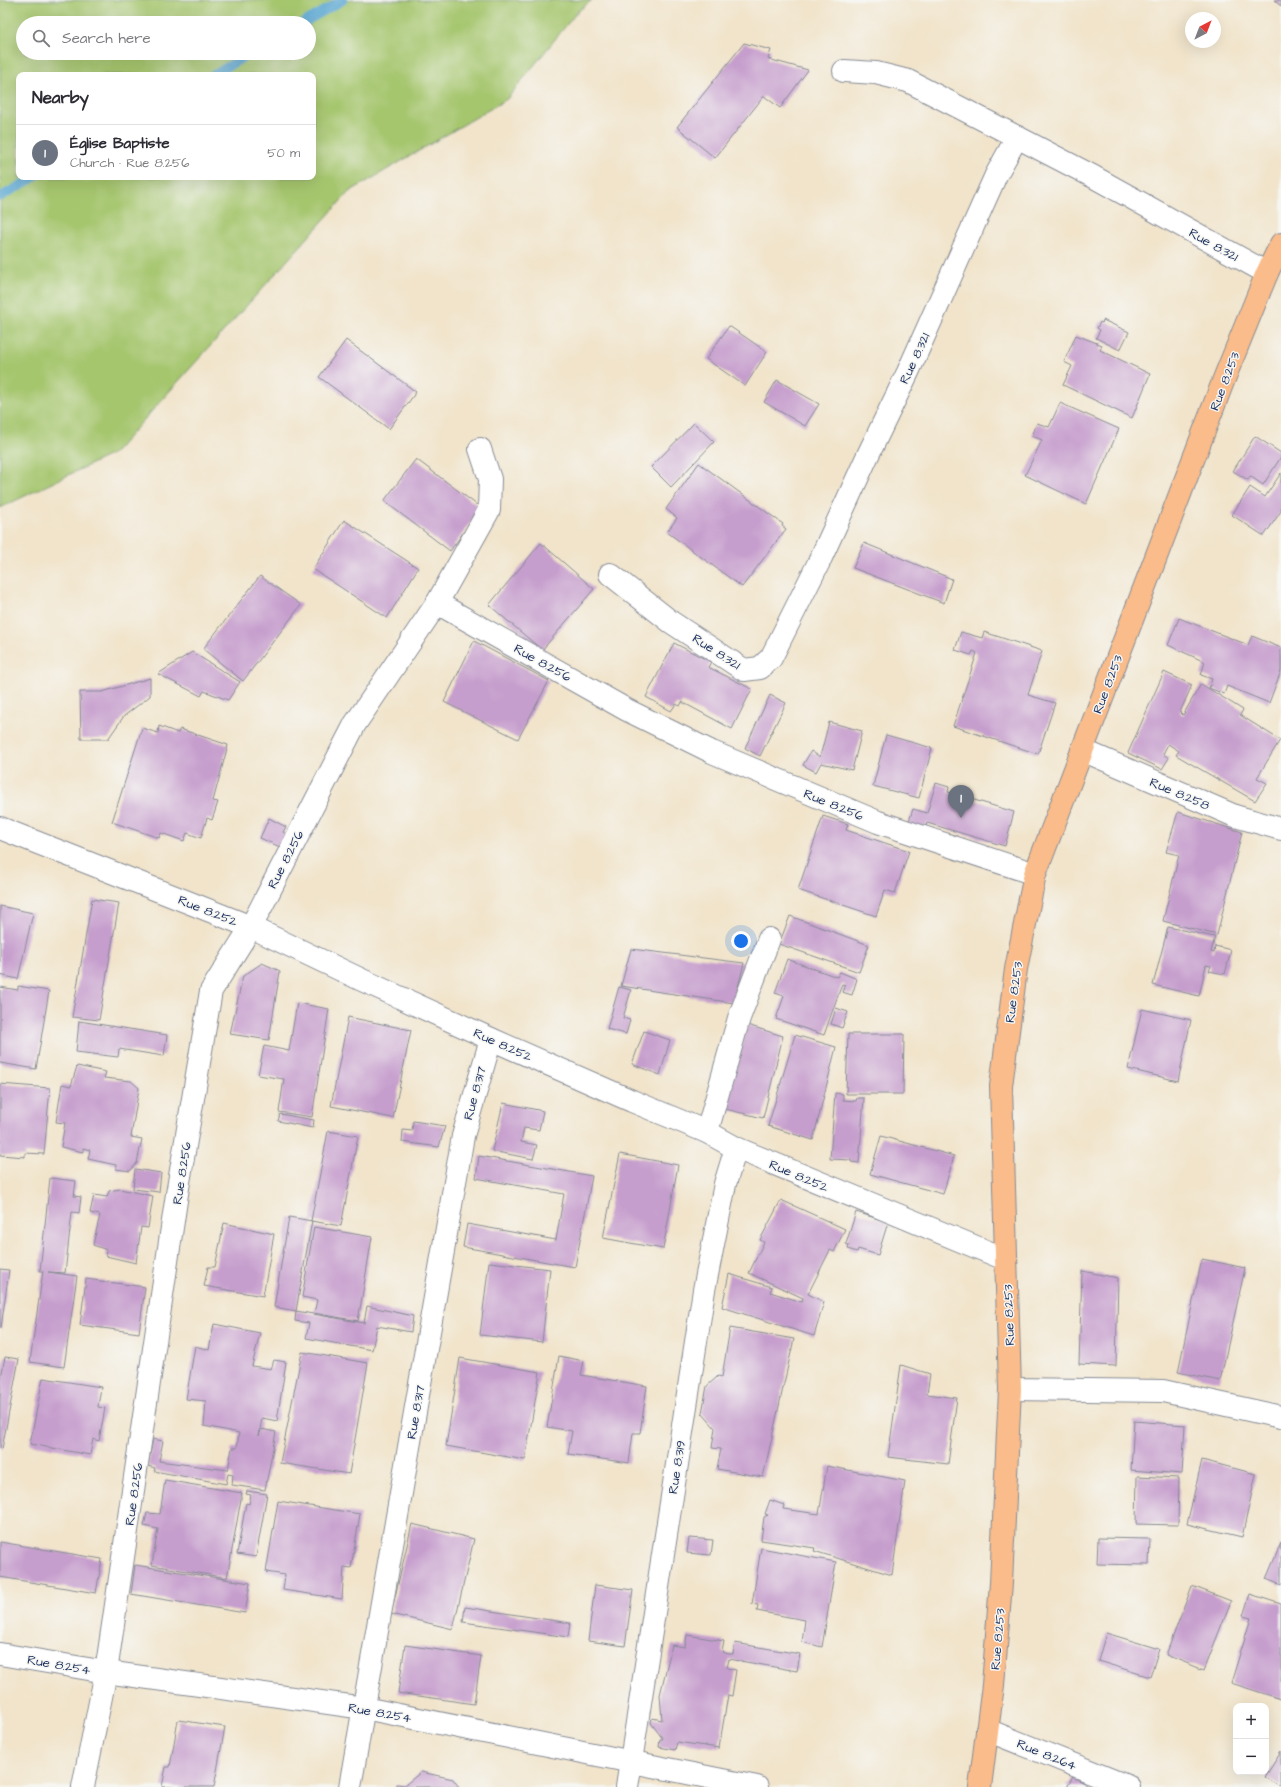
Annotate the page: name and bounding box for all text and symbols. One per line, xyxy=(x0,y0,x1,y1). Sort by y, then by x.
north arrow xyxy=(1185,12,1221,48)
search box xyxy=(16,16,316,60)
icon: search xyxy=(30,27,52,49)
text: Search here xyxy=(62,28,151,49)
text: Nearby xyxy=(32,86,89,110)
text: Église Baptiste xyxy=(70,133,170,154)
text: 1 xyxy=(44,144,46,162)
text: 50 m xyxy=(267,144,300,162)
text: Church · Rue 8.256 xyxy=(70,154,189,172)
street label: Rue 8.321 xyxy=(1185,224,1242,266)
street label: Rue 8.321 xyxy=(895,330,935,387)
street label: Rue 8.253 xyxy=(1205,349,1245,413)
street label: Rue 8.321 xyxy=(689,630,744,674)
street label: Rue 8.256 xyxy=(511,640,575,686)
street label: Rue 8.253 xyxy=(1088,652,1128,716)
street label: Rue 8.258 xyxy=(1147,773,1213,815)
street label: Rue 8.256 xyxy=(801,785,866,825)
pin: 1 xyxy=(948,785,974,818)
street label: Rue 8.256 xyxy=(264,827,308,892)
street label: Rue 8.252 xyxy=(175,891,240,931)
your location xyxy=(731,931,751,951)
street label: Rue 8.253 xyxy=(1001,960,1027,1024)
street label: Rue 8.252 xyxy=(470,1024,535,1066)
street label: Rue 8.317 xyxy=(459,1065,491,1122)
street label: Rue 8.256 xyxy=(168,1141,196,1206)
street label: Rue 8.252 xyxy=(766,1155,831,1197)
street label: Rue 8.253 xyxy=(999,1283,1019,1346)
street label: Rue 8.317 xyxy=(402,1384,430,1441)
street label: Rue 8.319 xyxy=(664,1439,690,1495)
street label: Rue 8.256 xyxy=(121,1462,147,1527)
street label: Rue 8.253 xyxy=(986,1607,1010,1671)
street label: Rue 8.254 xyxy=(26,1651,92,1679)
street label: Rue 8.254 xyxy=(347,1699,413,1727)
map controls xyxy=(1233,1703,1269,1775)
button: + xyxy=(1233,1703,1269,1739)
street label: Rue 8.264 xyxy=(1014,1735,1079,1775)
button: − xyxy=(1233,1739,1269,1775)

